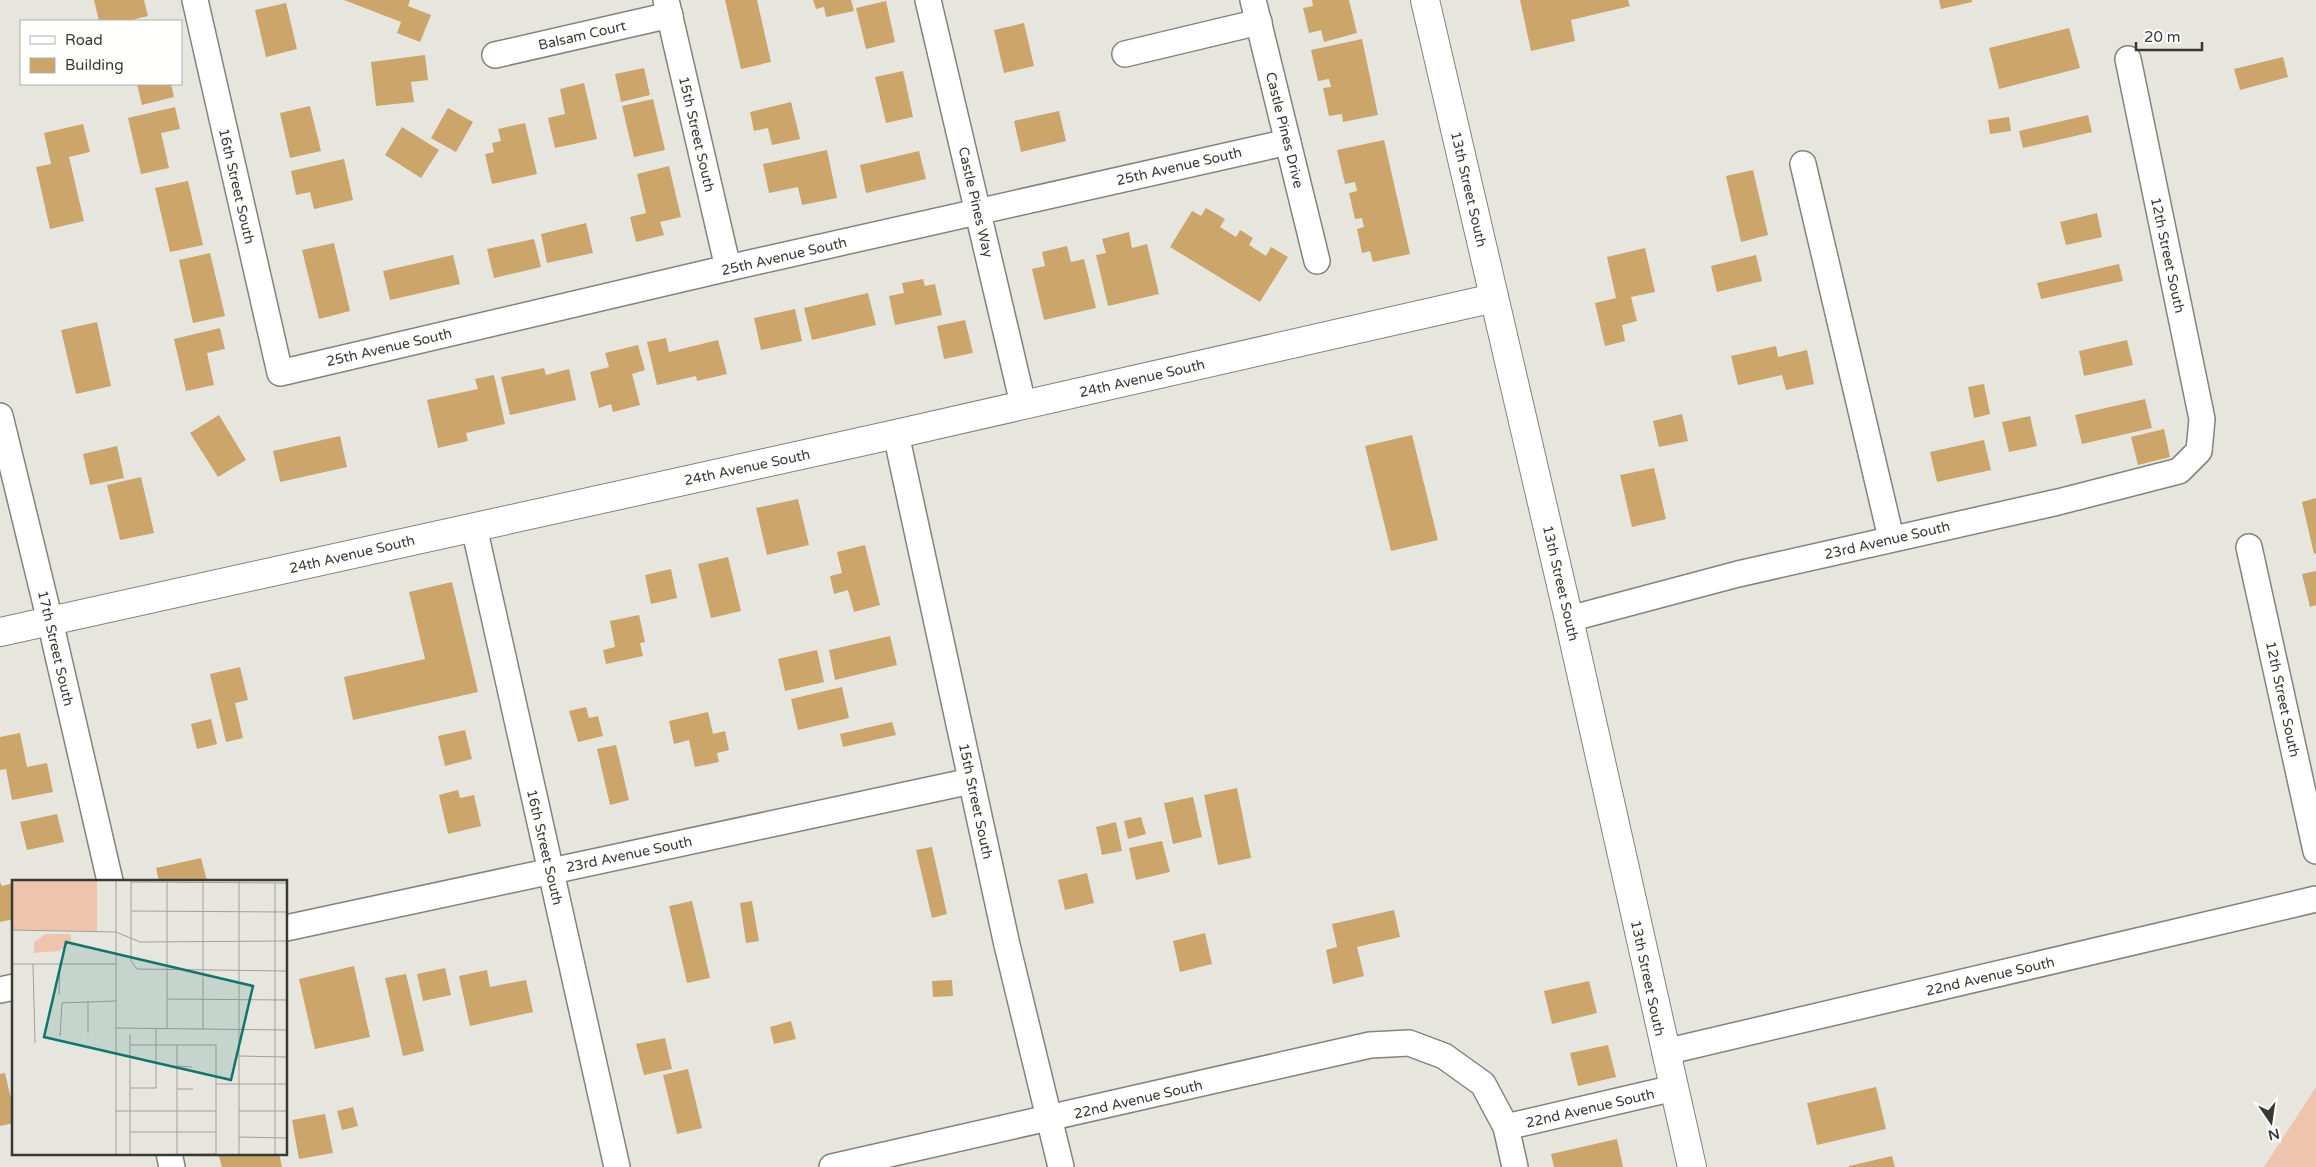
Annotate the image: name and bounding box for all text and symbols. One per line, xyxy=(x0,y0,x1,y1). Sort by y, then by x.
street label: Balsam Court xyxy=(537,17,628,54)
legend xyxy=(20,20,182,85)
scale bar xyxy=(2136,20,2202,52)
text: 20 m xyxy=(2144,28,2181,46)
text: Road xyxy=(65,31,103,49)
text: Building xyxy=(65,56,124,74)
street label: Castle Pines Drive xyxy=(1262,70,1307,190)
street label: 15th Street South xyxy=(675,75,718,194)
street label: 16th Street South xyxy=(215,127,258,246)
street label: 13th Street South xyxy=(1447,130,1490,249)
street label: 25th Avenue South xyxy=(1115,144,1244,189)
street label: Castle Pines Way xyxy=(955,145,997,260)
street label: 12th Street South xyxy=(2147,195,2188,315)
street label: 25th Avenue South xyxy=(720,234,849,279)
street label: 25th Avenue South xyxy=(325,325,454,370)
street label: 24th Avenue South xyxy=(1078,356,1207,401)
street label: 24th Avenue South xyxy=(683,446,812,489)
street label: 23rd Avenue South xyxy=(1823,518,1952,563)
street label: 13th Street South xyxy=(1539,524,1582,643)
street label: 24th Avenue South xyxy=(288,532,417,577)
street label: 17th Street South xyxy=(34,589,77,708)
street label: 12th Street South xyxy=(2262,639,2303,759)
street label: 15th Street South xyxy=(955,741,996,861)
street label: 16th Street South xyxy=(523,788,566,907)
street label: 23rd Avenue South xyxy=(564,833,694,876)
inset map xyxy=(12,880,288,1154)
street label: 13th Street South xyxy=(1627,918,1668,1038)
street label: 22nd Avenue South xyxy=(1924,953,2056,1000)
street label: 22nd Avenue South xyxy=(1072,1076,1204,1123)
street label: 22nd Avenue South xyxy=(1524,1085,1656,1132)
north arrow xyxy=(2246,1097,2296,1147)
text: N xyxy=(2266,1125,2281,1144)

